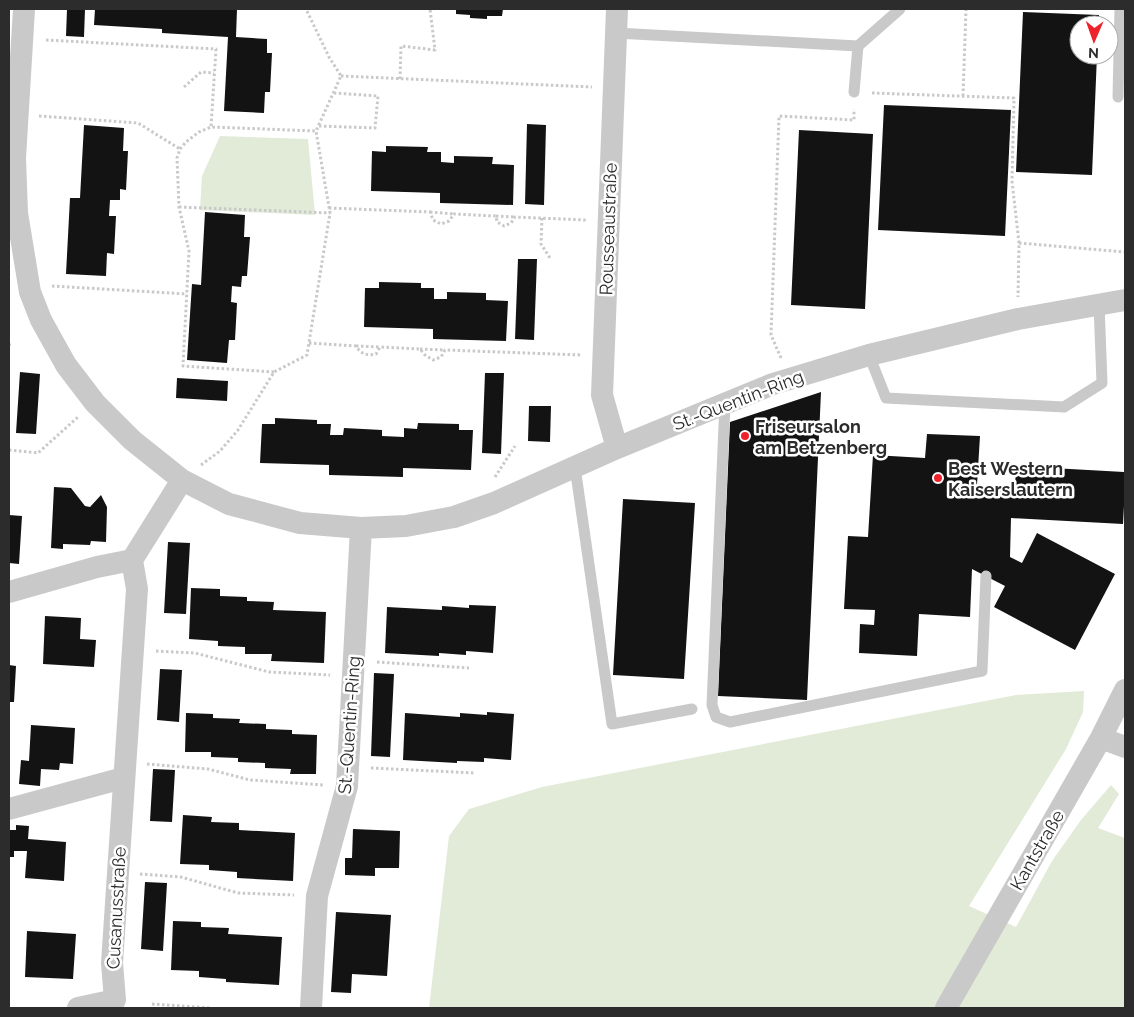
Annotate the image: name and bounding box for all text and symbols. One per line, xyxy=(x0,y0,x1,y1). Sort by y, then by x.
north arrow xyxy=(1069,15,1119,65)
text: N xyxy=(1088,45,1099,61)
street label: Rousseaustraße xyxy=(595,162,621,296)
street label: St.-Quentin-Ring xyxy=(670,365,806,435)
place label: Friseursalon am Betzenberg xyxy=(755,416,887,458)
marker: Friseursalon am Betzenberg xyxy=(739,430,751,442)
place label: Best Western Kaiserslautern xyxy=(948,458,1073,500)
marker: Best Western Kaiserslautern xyxy=(932,472,944,484)
street label: St.-Quentin-Ring xyxy=(334,655,364,795)
street label: Kantstraße xyxy=(1006,806,1069,894)
street label: Cusanusstraße xyxy=(102,846,130,970)

